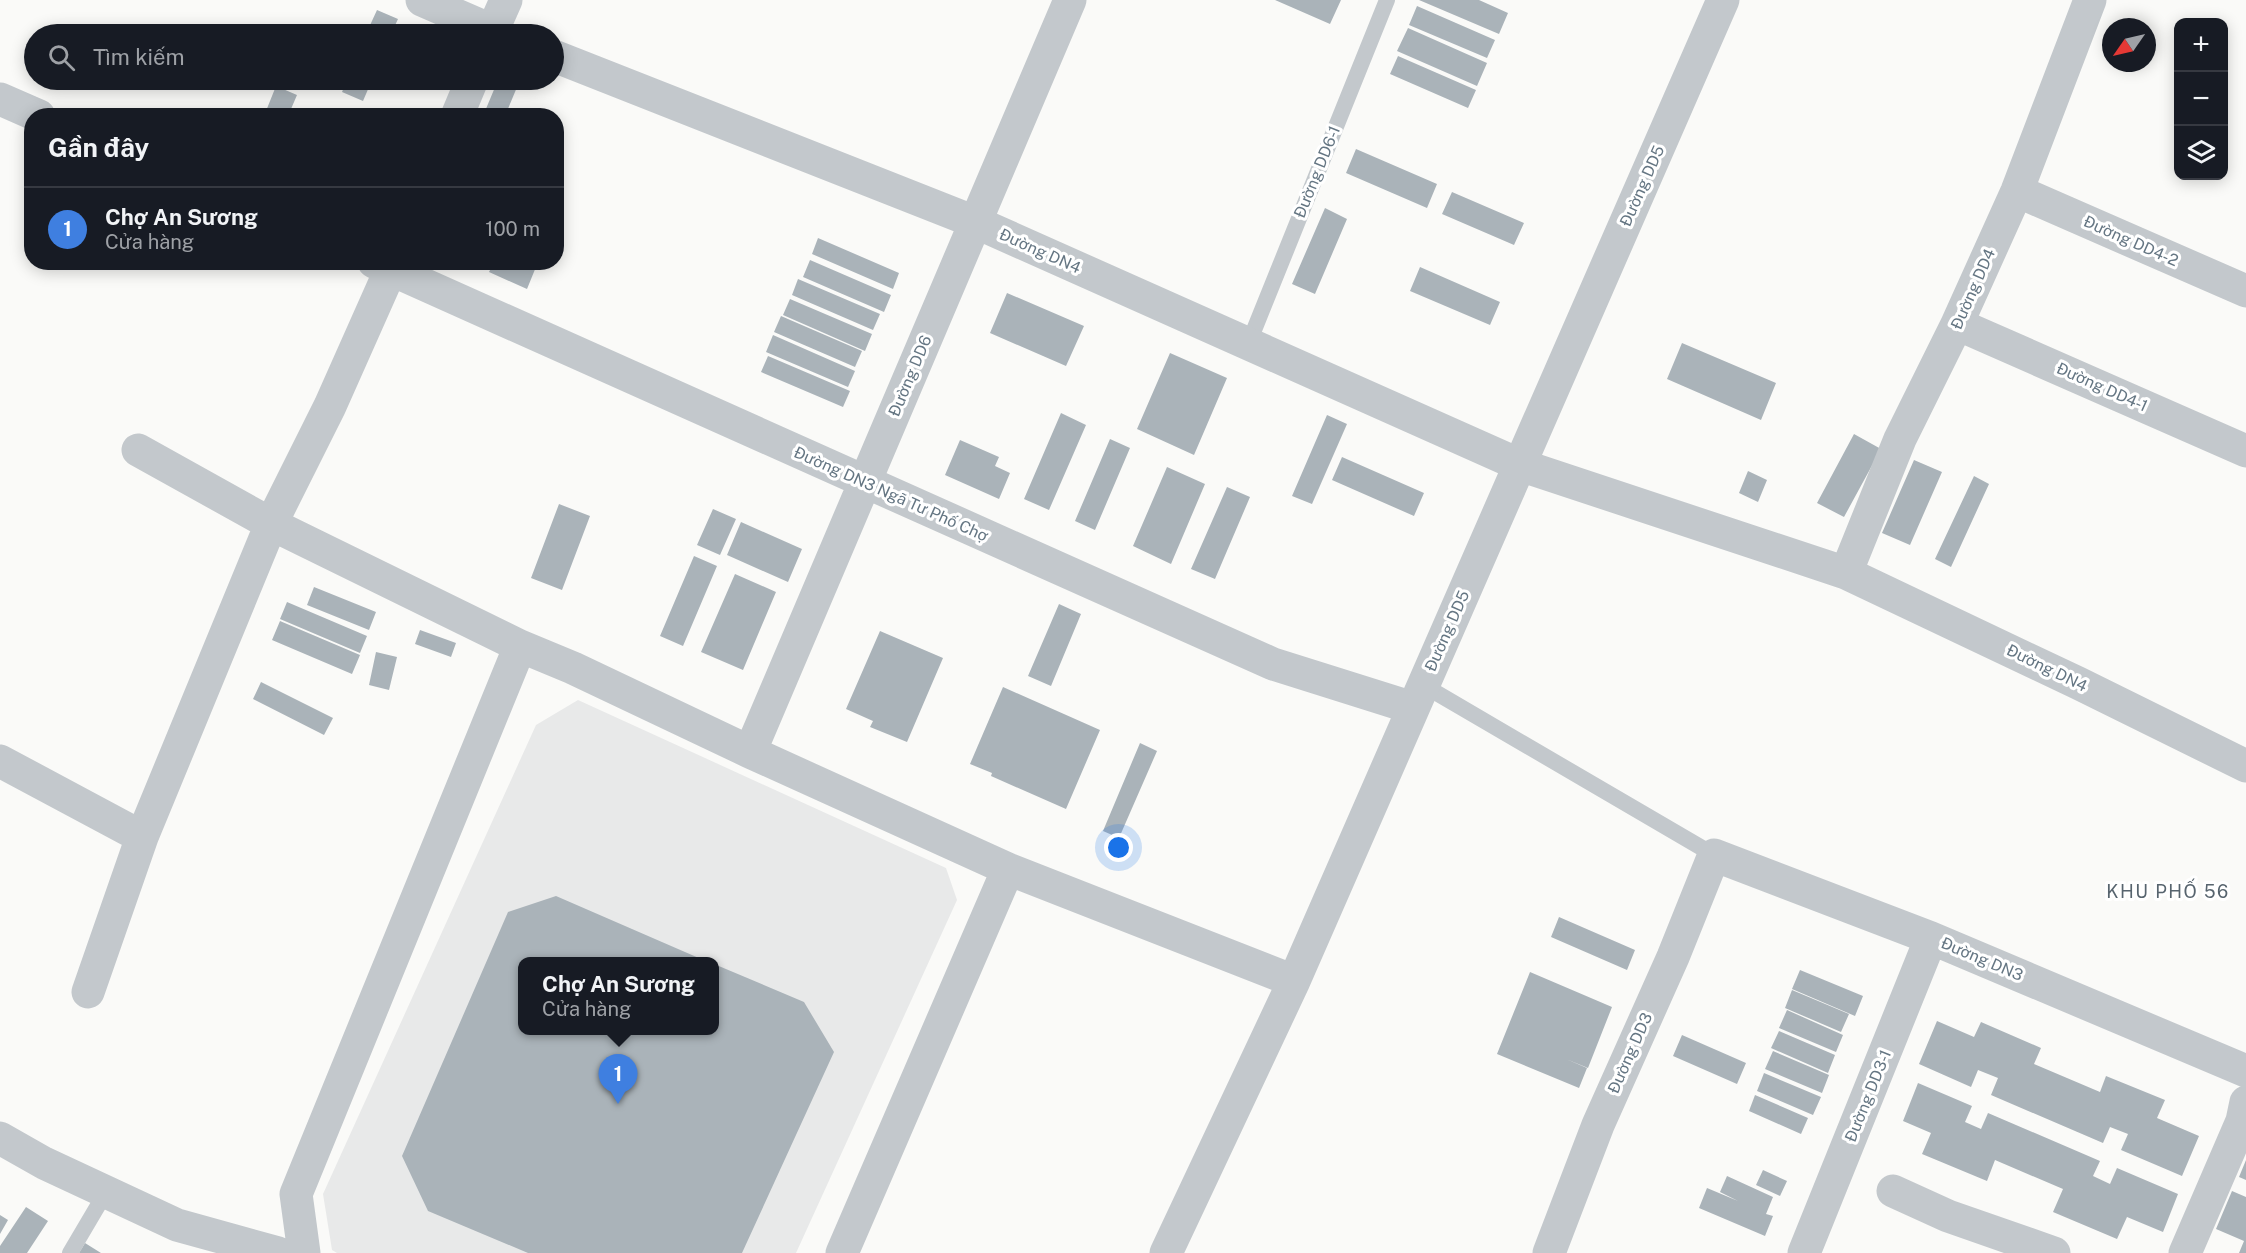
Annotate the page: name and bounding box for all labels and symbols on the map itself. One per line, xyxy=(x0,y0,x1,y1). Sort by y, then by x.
north arrow xyxy=(2102,18,2156,72)
street label: Đường DD6-1 xyxy=(1290,123,1344,221)
street label: Đường DD5 xyxy=(1616,143,1668,229)
street label: Đường DD4-2 xyxy=(2081,212,2181,270)
street label: Đường DN4 xyxy=(996,225,1084,277)
street label: Đường DD4 xyxy=(1947,246,1999,332)
street label: Đường DD6 xyxy=(884,333,936,419)
street label: Đường DD4-1 xyxy=(2054,358,2150,416)
street label: Đường DN3 Ngã Tư Phố Chợ xyxy=(791,442,991,546)
street label: Đường DD5 xyxy=(1421,588,1473,674)
street label: Đường DN4 xyxy=(2004,640,2090,696)
your location xyxy=(1104,833,1133,862)
district label: KHU PHỐ 56 xyxy=(2106,878,2230,902)
street label: Đường DN3 xyxy=(1938,933,2026,985)
street label: Đường DD3 xyxy=(1604,1010,1656,1096)
street label: Đường DD3-1 xyxy=(1841,1047,1895,1145)
pin: 1 xyxy=(598,1054,638,1104)

